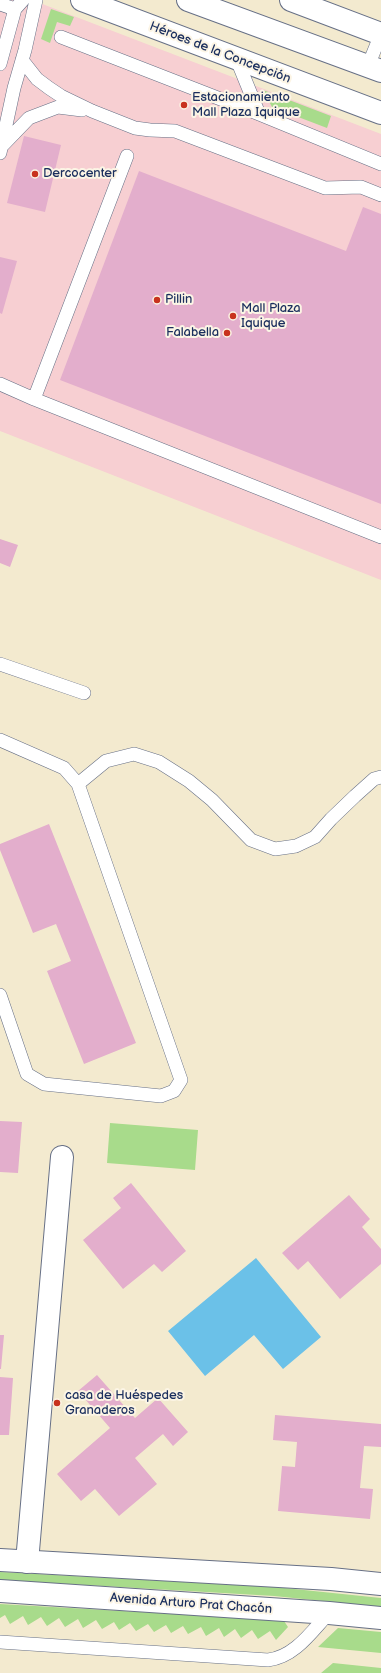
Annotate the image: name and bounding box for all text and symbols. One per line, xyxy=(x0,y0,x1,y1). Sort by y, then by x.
street label: Héroes de la Concepción xyxy=(147,19,293,87)
place label: Estacionamiento Mall Plaza Iquique xyxy=(192,90,300,121)
marker: Estacionamiento Mall Plaza Iquique xyxy=(179,100,189,110)
place label: Dercocenter xyxy=(43,166,117,182)
marker: Dercocenter xyxy=(30,169,40,179)
place label: Pillin xyxy=(165,292,192,308)
marker: Pillin xyxy=(152,295,162,305)
place label: Mall Plaza Iquique xyxy=(241,301,301,332)
marker: Mall Plaza Iquique xyxy=(228,311,238,321)
place label: Falabella xyxy=(166,325,219,341)
marker: Falabella xyxy=(222,328,232,338)
place label: casa de Huéspedes Granaderos xyxy=(65,1388,183,1419)
marker: casa de Huéspedes Granaderos xyxy=(52,1398,62,1408)
street label: Avenida Arturo Prat Chacón xyxy=(110,1591,272,1617)

